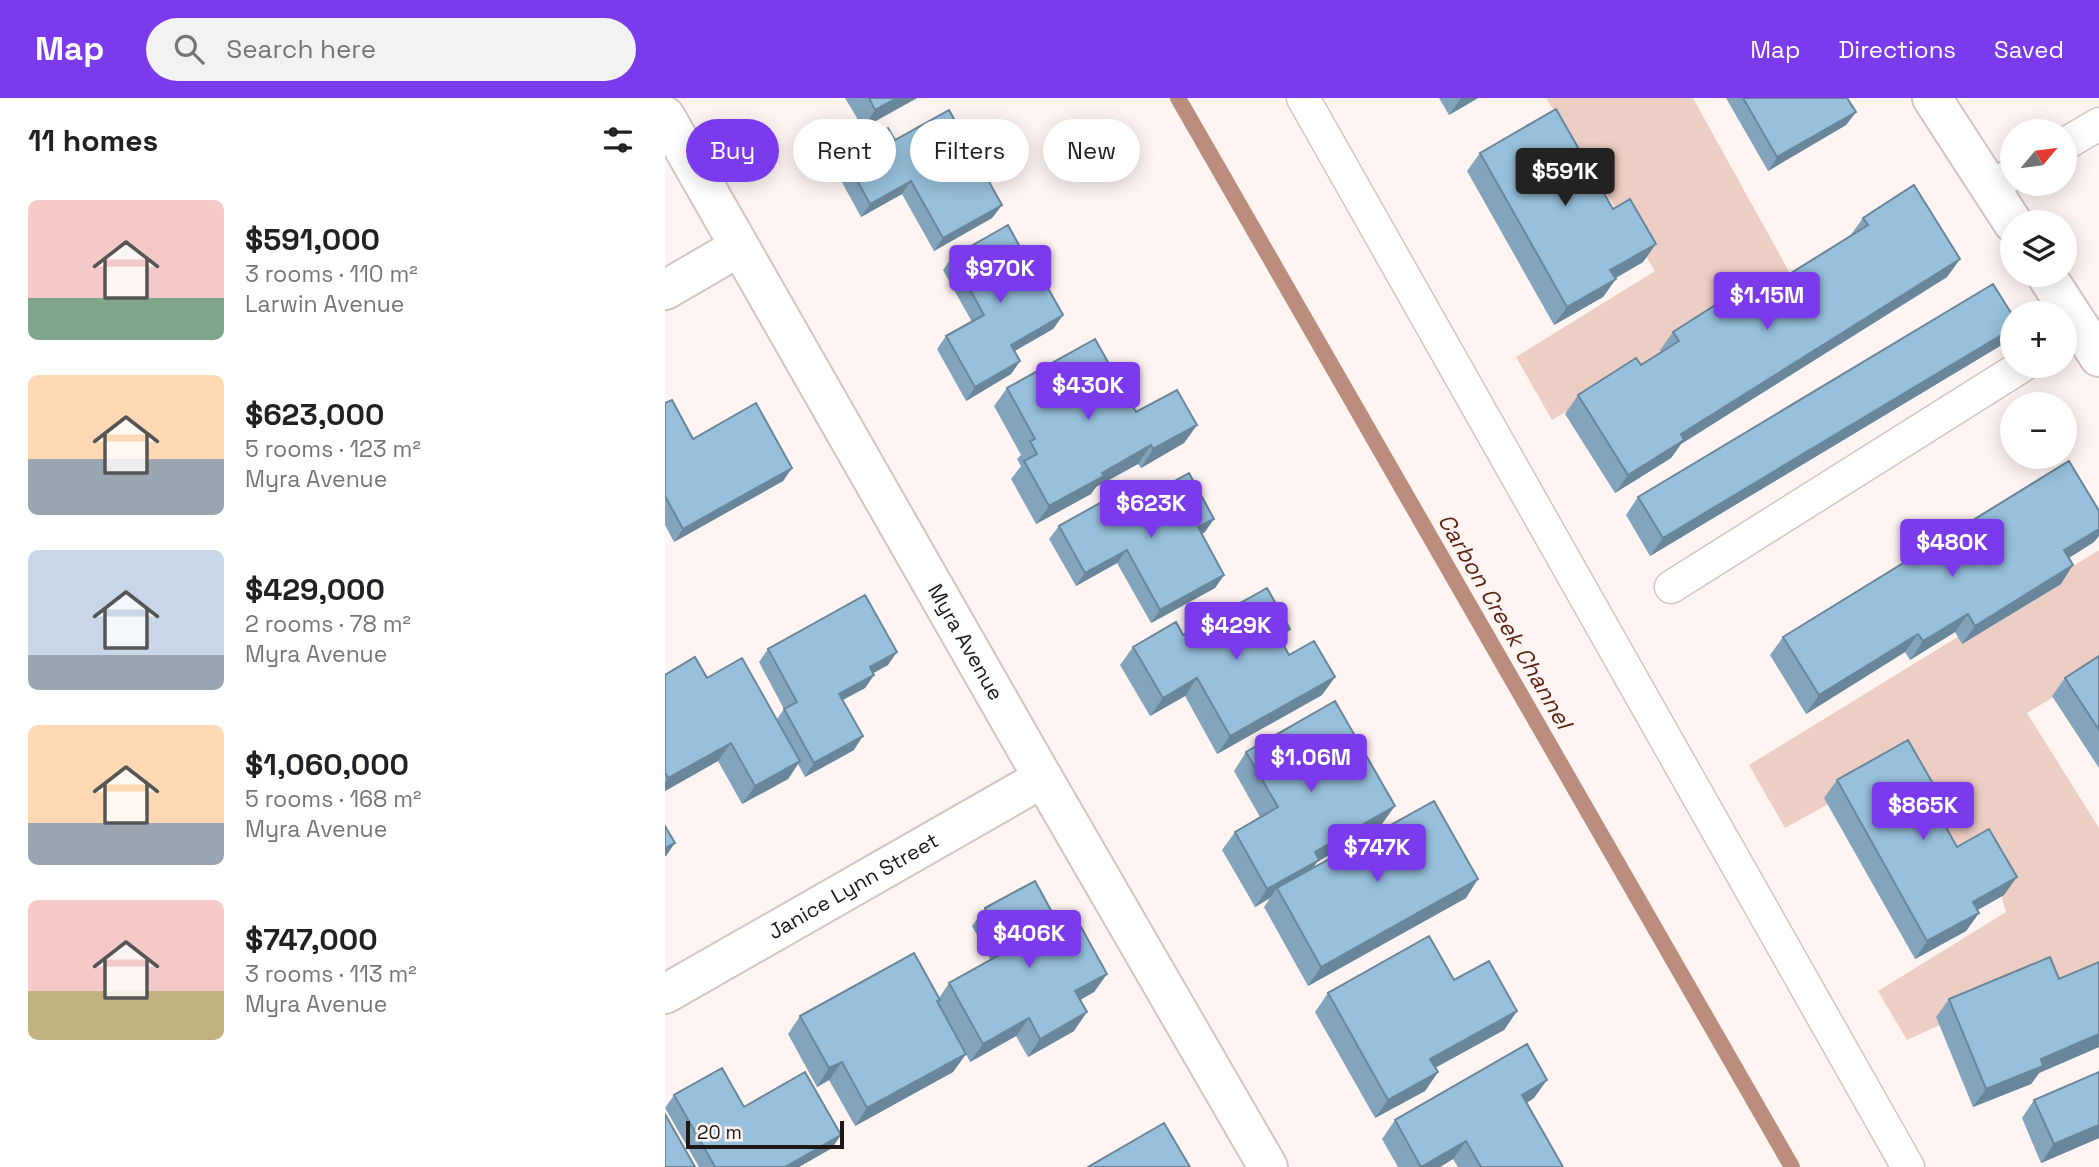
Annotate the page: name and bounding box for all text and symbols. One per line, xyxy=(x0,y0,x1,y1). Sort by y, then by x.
search box xyxy=(146,18,636,81)
text: Map xyxy=(35,28,104,70)
icon: search xyxy=(170,30,208,68)
text: Search here xyxy=(226,32,376,66)
text: Map xyxy=(1750,34,1800,65)
text: Directions xyxy=(1838,34,1956,65)
text: Saved xyxy=(1994,34,2064,65)
chip: Buy xyxy=(686,119,779,182)
chip: Rent xyxy=(793,119,896,182)
chip: Filters xyxy=(910,119,1029,182)
chip: New xyxy=(1043,119,1140,182)
north arrow xyxy=(2000,119,2077,196)
map controls xyxy=(2000,119,2077,469)
text: 11 homes xyxy=(28,121,158,160)
icon: filters xyxy=(599,121,637,159)
pin: $591K xyxy=(1516,148,1614,208)
text: $591K xyxy=(1532,156,1598,186)
button: layers xyxy=(2000,210,2077,287)
text: $591,000 xyxy=(245,220,380,259)
icon: home xyxy=(84,228,168,312)
pin: $970K xyxy=(951,246,1049,305)
text: $970K xyxy=(965,253,1035,283)
text: 3 rooms · 110 m² xyxy=(245,259,418,289)
pin: $1.15M xyxy=(1710,272,1824,332)
text: $1.15M xyxy=(1730,280,1804,310)
text: Larwin Avenue xyxy=(245,289,404,319)
button: + xyxy=(2000,301,2077,378)
pin: $430K xyxy=(1039,362,1137,422)
text: $430K xyxy=(1052,370,1124,400)
button: − xyxy=(2000,392,2077,469)
text: $623,000 xyxy=(245,395,384,434)
icon: home xyxy=(84,403,168,487)
text: 5 rooms · 123 m² xyxy=(245,434,421,464)
text: Myra Avenue xyxy=(245,464,387,494)
pin: $623K xyxy=(1102,480,1200,540)
text: $623K xyxy=(1116,488,1186,518)
water label: Carbon Creek Channel xyxy=(1431,508,1580,736)
pin: $480K xyxy=(1903,519,2001,579)
text: $480K xyxy=(1916,527,1988,557)
text: $429,000 xyxy=(245,570,385,609)
icon: home xyxy=(84,578,168,662)
street label: Myra Avenue xyxy=(922,579,1010,705)
pin: $429K xyxy=(1187,602,1285,662)
text: 2 rooms · 78 m² xyxy=(245,609,411,639)
text: $429K xyxy=(1201,610,1271,640)
text: Myra Avenue xyxy=(245,639,387,669)
pin: $1.06M xyxy=(1254,734,1368,794)
text: $1.06M xyxy=(1271,742,1351,772)
text: $1,060,000 xyxy=(245,745,409,784)
icon: home xyxy=(84,753,168,837)
pin: $865K xyxy=(1874,782,1972,842)
text: 5 rooms · 168 m² xyxy=(245,784,422,814)
text: $865K xyxy=(1888,790,1958,820)
text: Myra Avenue xyxy=(245,814,387,844)
pin: $747K xyxy=(1328,824,1426,884)
street label: Janice Lynn Street xyxy=(763,827,943,945)
text: $747K xyxy=(1344,832,1410,862)
pin: $406K xyxy=(980,910,1078,970)
text: $406K xyxy=(993,918,1065,948)
text: $747,000 xyxy=(245,920,378,959)
icon: home xyxy=(84,928,168,1012)
text: 3 rooms · 113 m² xyxy=(245,959,417,989)
text: Myra Avenue xyxy=(245,989,387,1019)
scale bar xyxy=(686,1118,843,1150)
text: 20 m xyxy=(697,1120,742,1145)

